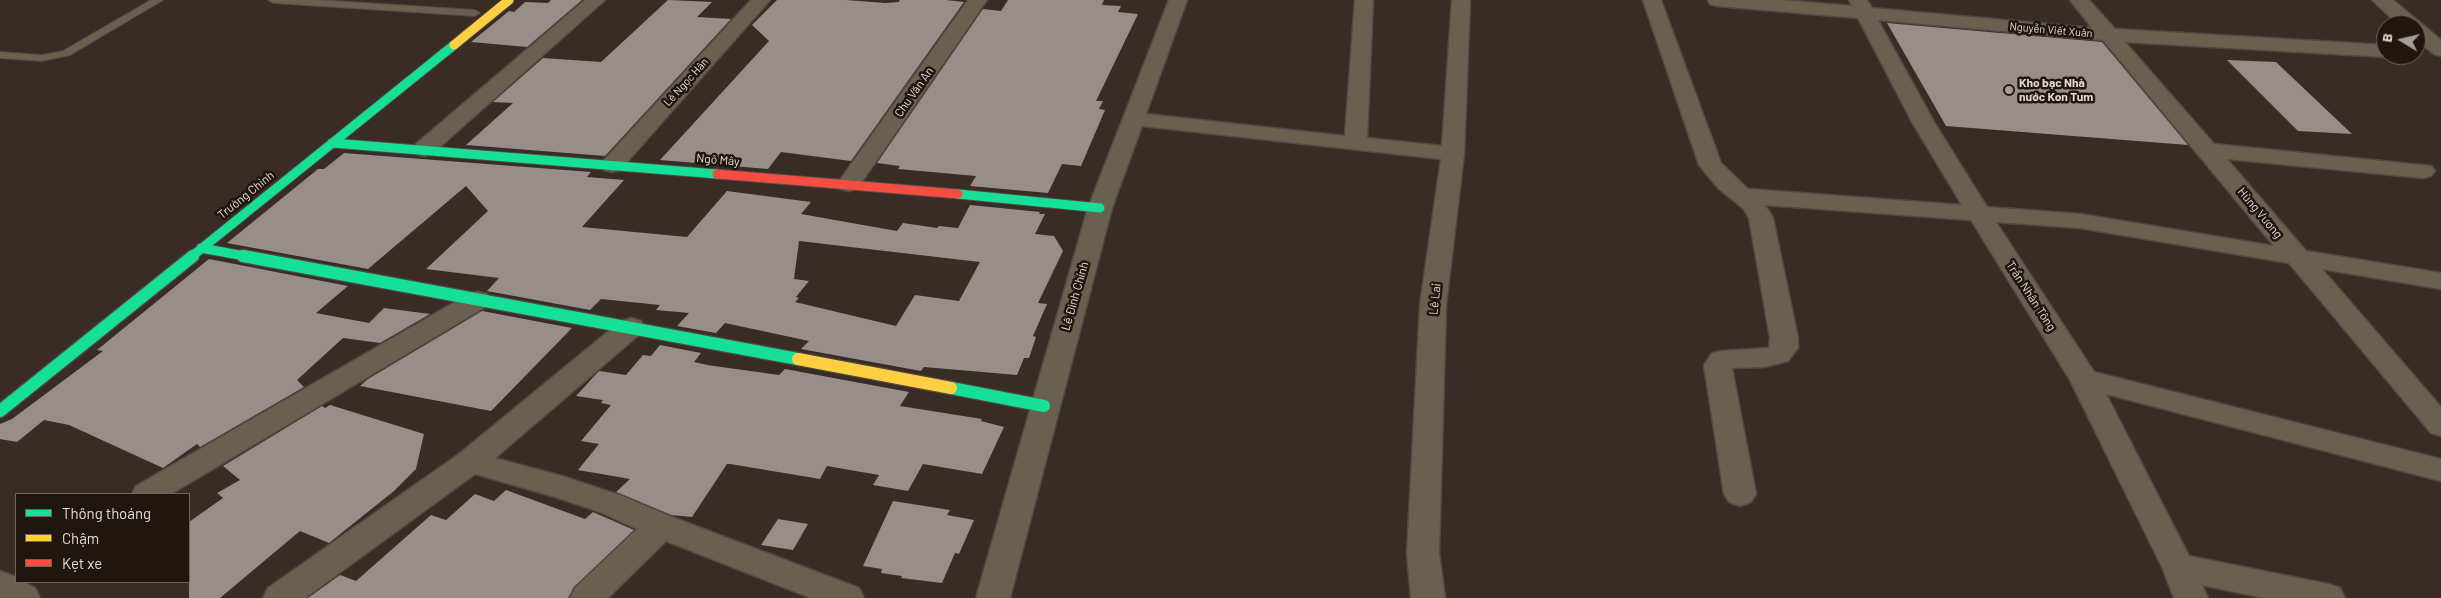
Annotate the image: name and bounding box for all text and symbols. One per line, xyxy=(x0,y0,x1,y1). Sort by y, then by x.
north arrow xyxy=(2376,15,2426,65)
street label: Nguyễn Viết Xuân xyxy=(2009,20,2093,40)
text: B xyxy=(2378,32,2396,43)
street label: Lê Ngọc Hân xyxy=(661,55,711,109)
street label: Chu Văn An xyxy=(892,64,936,120)
place label: Kho bạc Nhà nước Kon Tum xyxy=(2019,76,2093,104)
marker: Kho bạc Nhà nước Kon Tum xyxy=(2003,84,2015,96)
street label: Ngô Mây xyxy=(696,151,740,169)
street label: Trường Chinh xyxy=(215,168,277,222)
street label: Hùng Vương xyxy=(2234,184,2286,242)
street label: Trần Nhân Tông xyxy=(2003,258,2059,334)
street label: Lê Đình Chính xyxy=(1058,260,1092,332)
street label: Lê Lai xyxy=(1426,283,1444,315)
legend xyxy=(15,493,190,583)
text: Thông thoáng xyxy=(62,504,151,522)
text: Chậm xyxy=(62,529,99,547)
text: Kẹt xe xyxy=(62,554,102,572)

